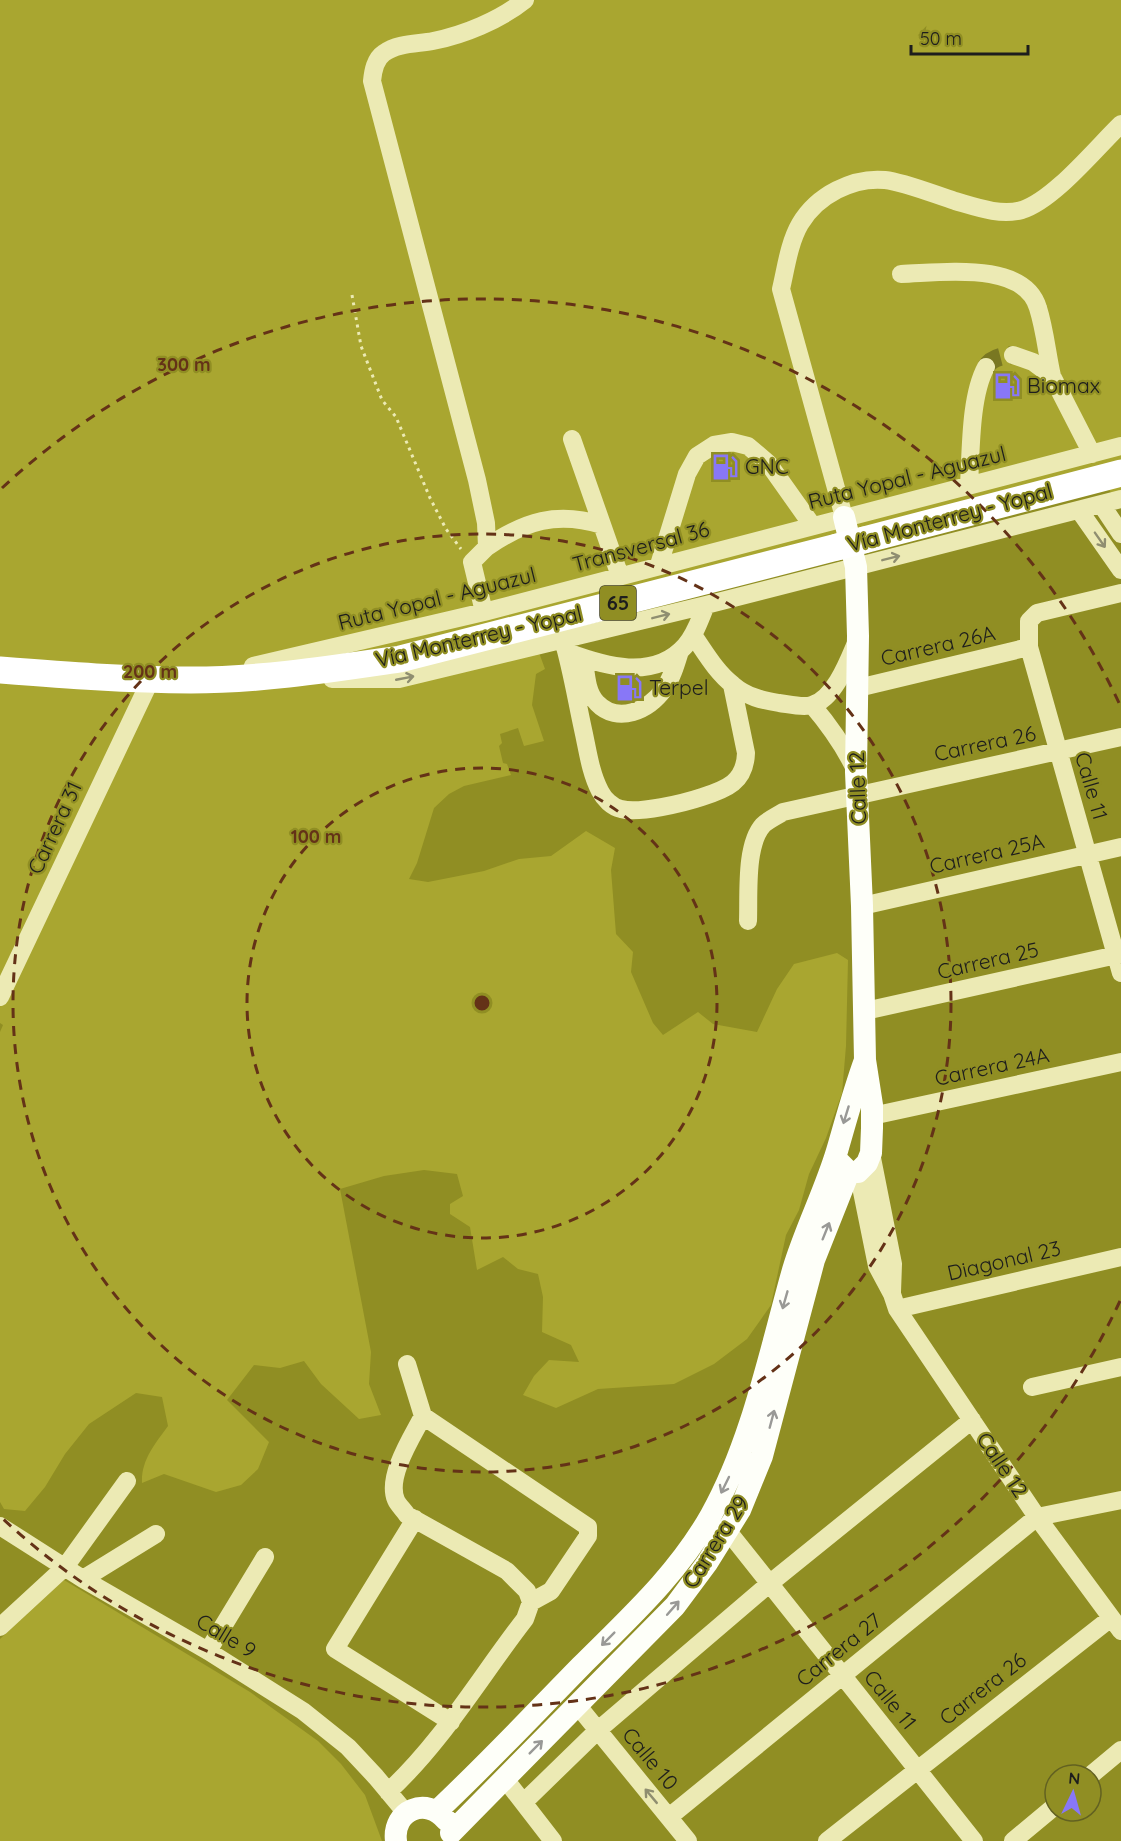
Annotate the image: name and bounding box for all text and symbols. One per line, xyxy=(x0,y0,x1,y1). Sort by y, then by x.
scale bar xyxy=(911,18,1028,56)
text: 50 m xyxy=(920,27,962,50)
text: 300 m xyxy=(157,353,211,376)
fuel station icon: Biomax xyxy=(992,371,1022,401)
place label: Biomax xyxy=(1027,372,1100,398)
street label: Ruta Yopal - Aguazul xyxy=(805,440,1008,514)
fuel station icon: GNC xyxy=(710,452,740,482)
place label: GNC xyxy=(745,453,789,479)
street label: Vía Monterrey - Yopal xyxy=(845,477,1055,557)
street label: Transversal 36 xyxy=(569,515,712,577)
one-way arrow xyxy=(1094,532,1106,548)
one-way arrow xyxy=(881,551,900,563)
street label: Ruta Yopal - Aguazul xyxy=(335,561,538,635)
road number: 65 xyxy=(600,586,636,620)
street label: Vía Monterrey - Yopal xyxy=(373,600,584,672)
one-way arrow xyxy=(651,609,670,621)
street label: Carrera 26A xyxy=(878,619,998,671)
text: 200 m xyxy=(123,660,177,683)
one-way arrow xyxy=(395,672,414,683)
fuel station icon: Terpel xyxy=(614,673,644,703)
place label: Terpel xyxy=(649,674,709,700)
street label: Carrera 26 xyxy=(932,720,1038,766)
street label: Calle 11 xyxy=(1070,749,1114,822)
street label: Calle 12 xyxy=(843,751,871,825)
street label: Carrera 31 xyxy=(21,777,87,878)
text: 100 m xyxy=(291,825,341,848)
street label: Carrera 25A xyxy=(927,827,1047,879)
street label: Carrera 25 xyxy=(934,936,1041,984)
centre of rings xyxy=(472,993,492,1013)
street label: Carrera 24A xyxy=(932,1041,1051,1091)
one-way arrow xyxy=(840,1105,851,1124)
one-way arrow xyxy=(821,1223,832,1241)
street label: Diagonal 23 xyxy=(944,1234,1063,1286)
one-way arrow xyxy=(779,1290,790,1309)
one-way arrow xyxy=(767,1410,778,1429)
street label: Calle 12 xyxy=(972,1427,1034,1502)
one-way arrow xyxy=(719,1476,731,1494)
street label: Carrera 29 xyxy=(677,1491,754,1592)
one-way arrow xyxy=(666,1601,680,1616)
street label: Calle 9 xyxy=(192,1607,261,1663)
street label: Carrera 27 xyxy=(790,1607,886,1692)
one-way arrow xyxy=(600,1632,615,1647)
street label: Carrera 26 xyxy=(934,1646,1031,1730)
street label: Calle 11 xyxy=(859,1664,923,1734)
street label: Calle 10 xyxy=(617,1722,684,1795)
one-way arrow xyxy=(529,1740,544,1755)
north arrow xyxy=(1043,1763,1103,1823)
text: N xyxy=(1068,1768,1081,1789)
one-way arrow xyxy=(644,1789,658,1804)

